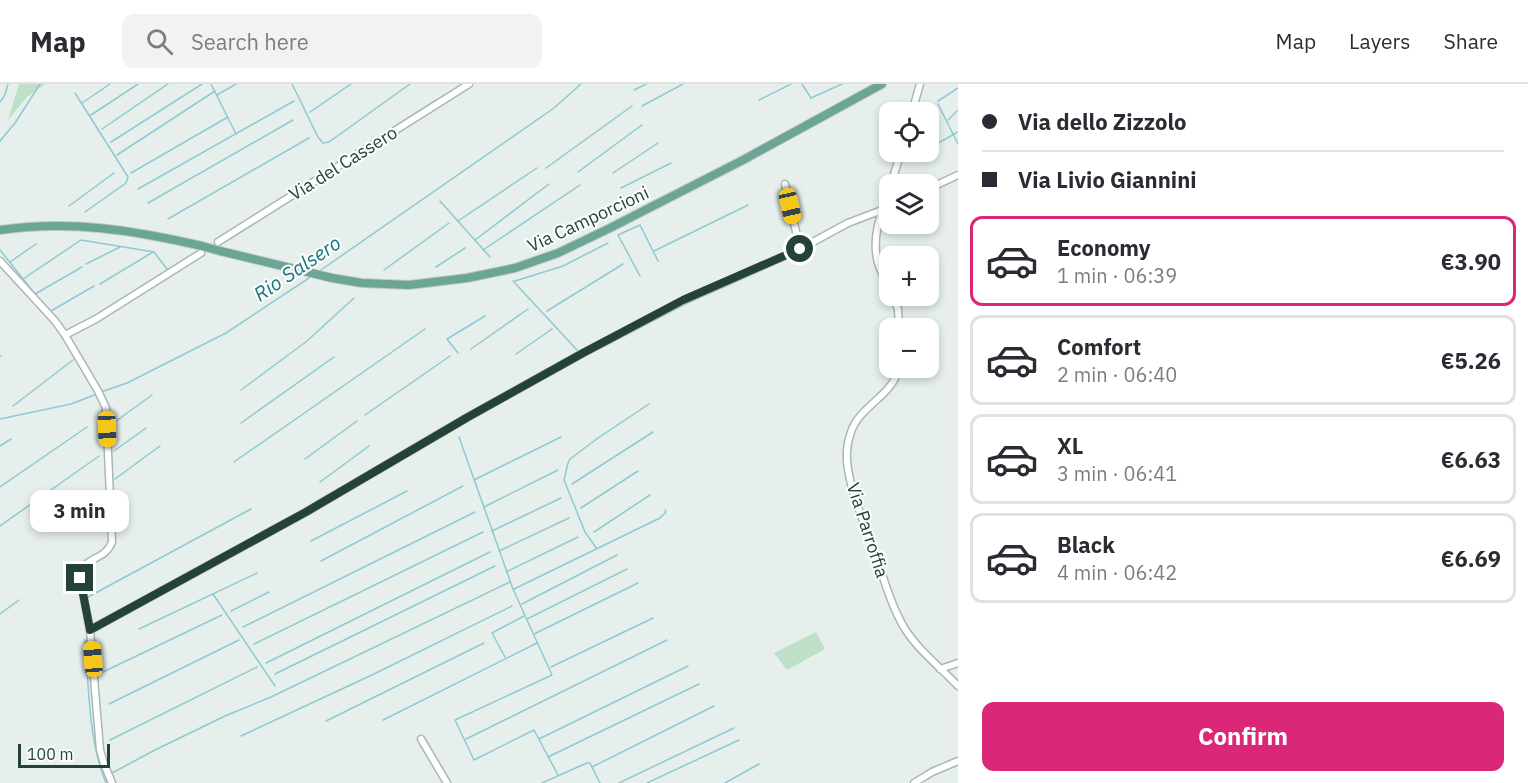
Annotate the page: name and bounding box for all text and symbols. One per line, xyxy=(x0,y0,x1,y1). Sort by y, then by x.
search box xyxy=(122,14,542,68)
text: Map xyxy=(30,23,86,60)
icon: search xyxy=(143,25,176,58)
text: Search here xyxy=(191,27,309,56)
text: Map xyxy=(1276,27,1316,55)
text: Layers xyxy=(1349,27,1411,55)
text: Share xyxy=(1444,27,1498,55)
map controls xyxy=(879,102,939,378)
button: locate xyxy=(879,102,939,162)
text: Via dello Zizzolo xyxy=(1018,107,1186,136)
street label: Via del Cassero xyxy=(285,121,401,205)
text: Via Livio Giannini xyxy=(1018,165,1197,194)
button: layers xyxy=(879,174,939,234)
street label: Via Camporcioni xyxy=(524,181,652,257)
car xyxy=(777,186,803,226)
water label: Rio Salsero xyxy=(248,229,346,307)
text: Economy xyxy=(1057,233,1151,262)
icon: car xyxy=(985,234,1039,288)
route start xyxy=(786,235,813,262)
button: + xyxy=(879,246,939,306)
text: €3.90 xyxy=(1441,247,1501,276)
text: 1 min · 06:39 xyxy=(1057,262,1177,289)
button: − xyxy=(879,318,939,378)
text: Comfort xyxy=(1057,332,1141,361)
icon: car xyxy=(985,333,1039,387)
text: €5.26 xyxy=(1441,346,1501,375)
text: 2 min · 06:40 xyxy=(1057,361,1177,388)
car xyxy=(97,411,117,447)
text: XL xyxy=(1057,431,1083,460)
icon: car xyxy=(985,432,1039,486)
text: €6.63 xyxy=(1441,445,1501,474)
text: 3 min · 06:41 xyxy=(1057,460,1177,487)
street label: Via Parroffia xyxy=(842,480,894,581)
callout: 3 min xyxy=(31,491,130,533)
text: 3 min xyxy=(53,497,106,524)
text: Black xyxy=(1057,530,1115,559)
icon: car xyxy=(985,531,1039,585)
text: €6.69 xyxy=(1441,544,1501,573)
text: 4 min · 06:42 xyxy=(1057,559,1177,586)
route end xyxy=(66,564,93,591)
car xyxy=(82,640,104,678)
button: Confirm xyxy=(982,702,1504,771)
scale bar xyxy=(18,741,110,768)
text: 100 m xyxy=(27,744,74,764)

